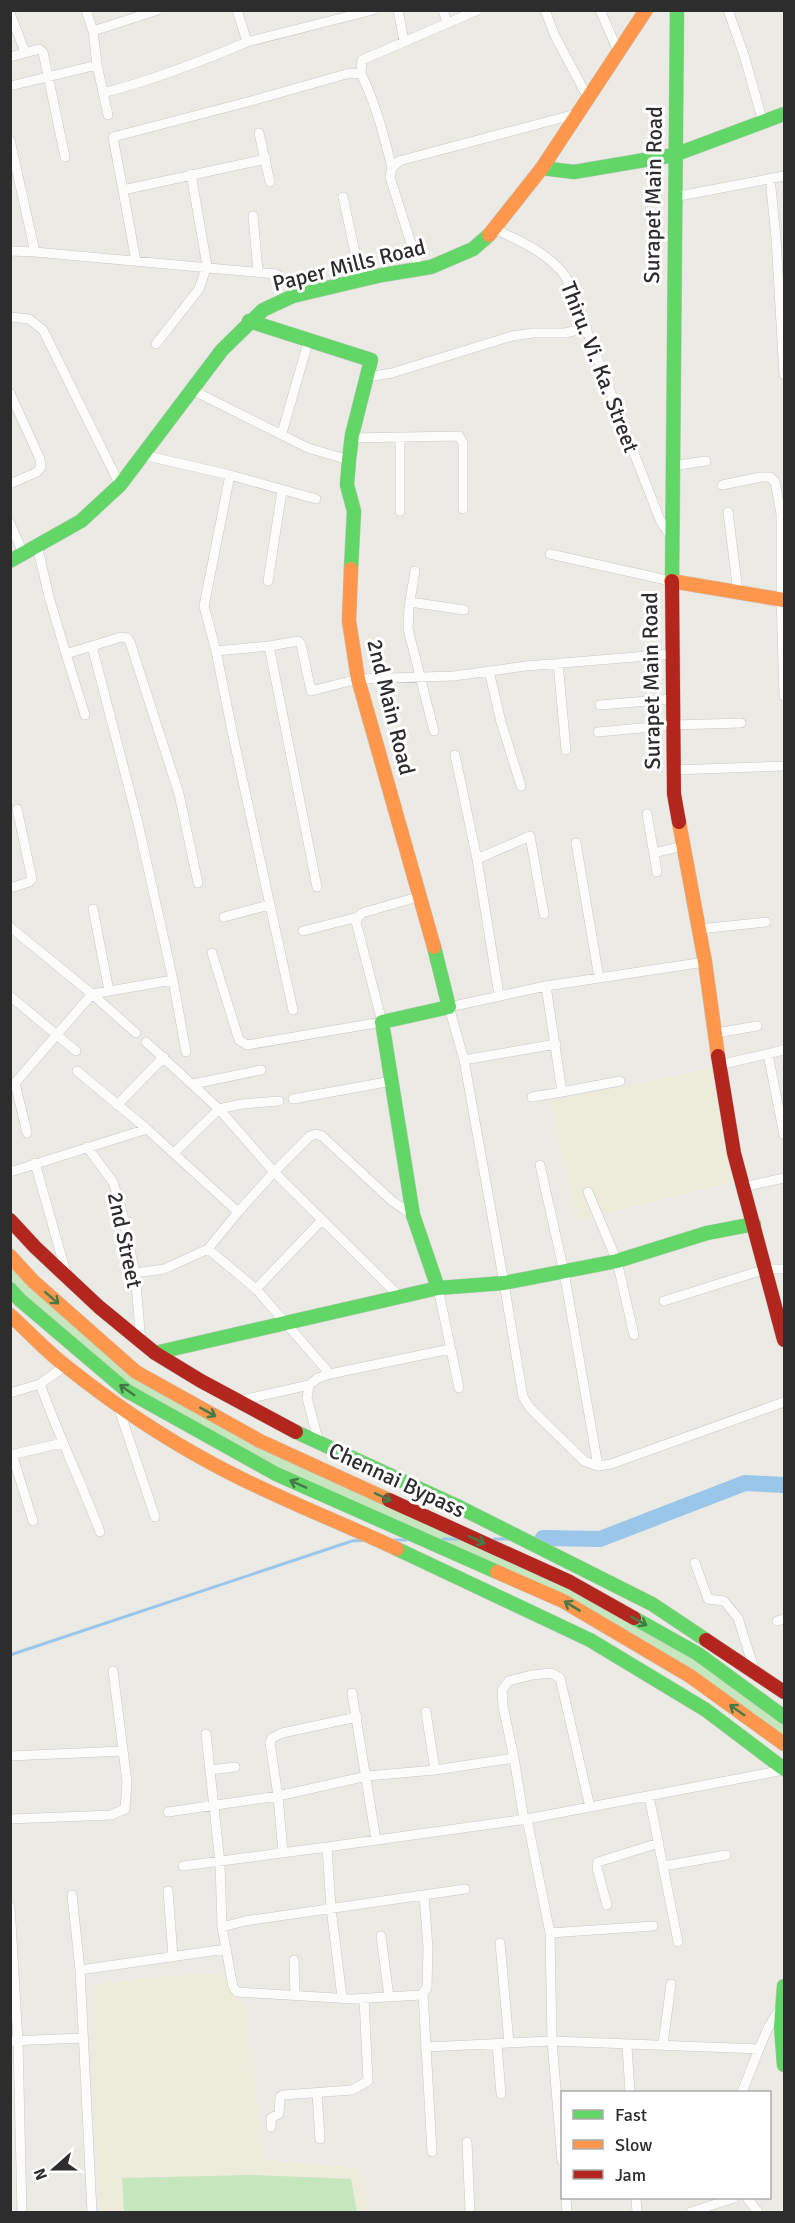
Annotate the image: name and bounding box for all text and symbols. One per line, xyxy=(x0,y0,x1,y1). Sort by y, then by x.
street label: Surapet Main Road xyxy=(638,106,668,284)
street label: Paper Mills Road xyxy=(270,233,428,297)
street label: Thiru. Vi. Ka. Street xyxy=(555,278,645,457)
street label: Surapet Main Road xyxy=(636,592,666,770)
street label: 2nd Main Road xyxy=(361,636,421,778)
street label: 2nd Street xyxy=(102,1189,148,1291)
one-way arrow xyxy=(43,1290,59,1304)
one-way arrow xyxy=(119,1384,136,1396)
one-way arrow xyxy=(199,1406,216,1418)
street label: Chennai Bypass xyxy=(324,1437,470,1523)
one-way arrow xyxy=(289,1478,307,1489)
one-way arrow xyxy=(374,1492,392,1504)
one-way arrow xyxy=(467,1535,485,1546)
one-way arrow xyxy=(564,1600,581,1612)
one-way arrow xyxy=(630,1615,647,1627)
one-way arrow xyxy=(729,1704,745,1716)
legend xyxy=(561,2091,771,2199)
text: Fast xyxy=(615,2104,647,2126)
text: Slow xyxy=(615,2134,652,2156)
north arrow xyxy=(24,2139,84,2199)
text: Jam xyxy=(615,2164,646,2186)
text: N xyxy=(30,2165,52,2183)

